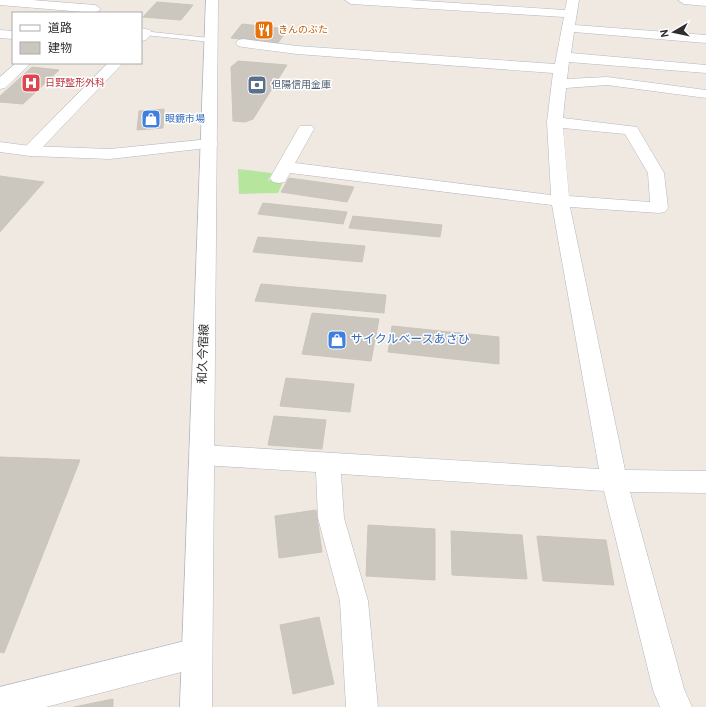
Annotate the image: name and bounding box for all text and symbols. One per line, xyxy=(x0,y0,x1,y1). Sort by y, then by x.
legend xyxy=(12,12,142,64)
north arrow xyxy=(654,12,694,52)
restaurant icon: きんのぶた xyxy=(253,19,275,41)
text: 道路 xyxy=(48,21,72,37)
place label: きんのぶた xyxy=(278,24,328,37)
text: N xyxy=(658,28,673,38)
text: 建物 xyxy=(48,41,72,57)
hospital icon: 日野整形外科 xyxy=(20,72,42,94)
bank icon: 但陽信用金庫 xyxy=(246,74,268,96)
place label: 日野整形外科 xyxy=(45,77,105,90)
place label: 但陽信用金庫 xyxy=(271,79,331,92)
shop icon: 眼鏡市場 xyxy=(140,108,162,130)
place label: 眼鏡市場 xyxy=(165,113,205,126)
street label: 和久今宿線 xyxy=(195,324,213,384)
shop icon: サイクルベースあさひ xyxy=(326,329,348,351)
place label: サイクルベースあさひ xyxy=(351,332,470,348)

